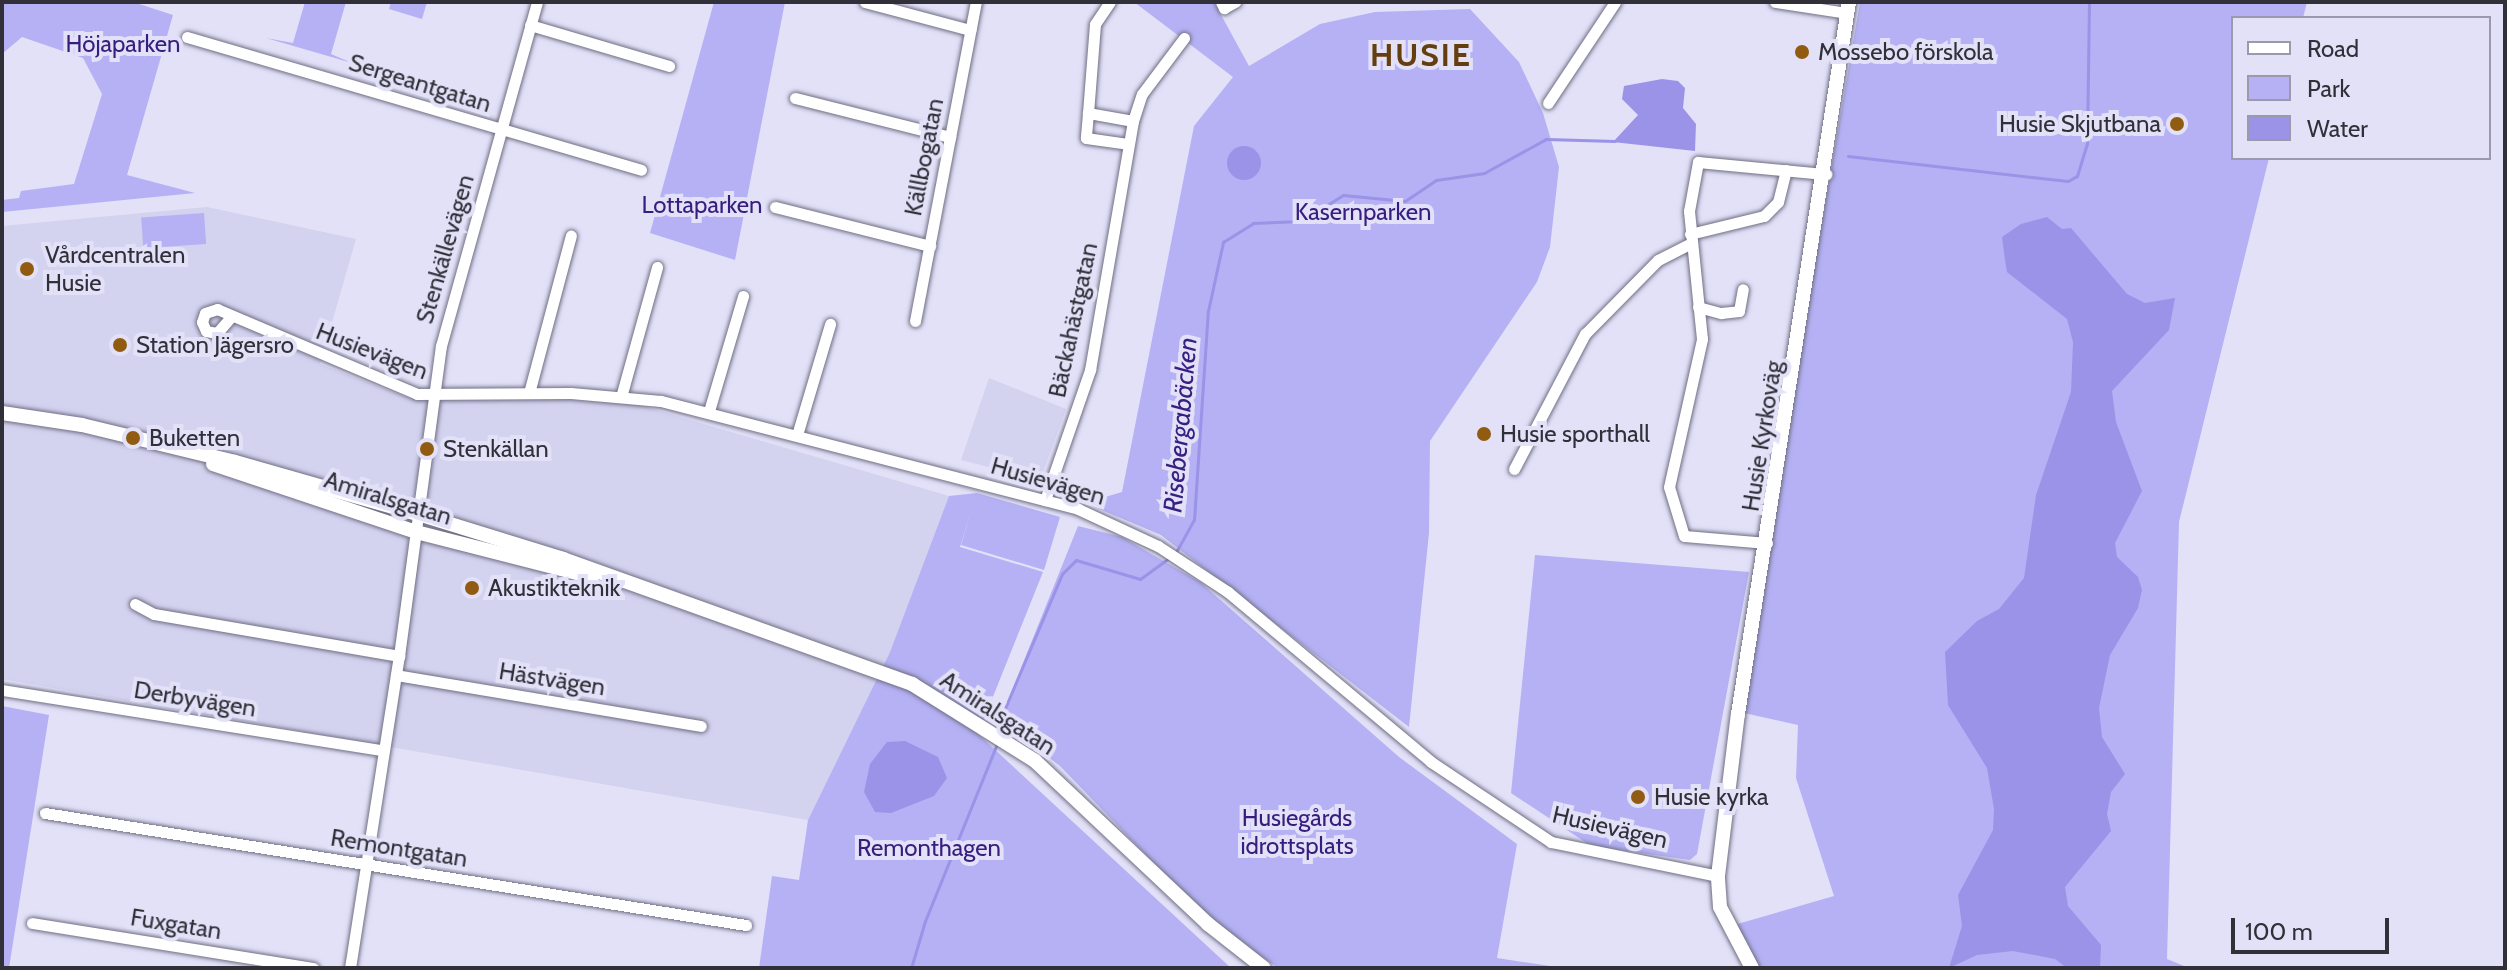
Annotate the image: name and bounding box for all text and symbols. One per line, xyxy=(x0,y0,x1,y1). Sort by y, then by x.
legend xyxy=(2231,16,2491,160)
park label: Höjaparken xyxy=(66,30,180,58)
text: Road xyxy=(2307,34,2359,63)
district label: HUSIE xyxy=(1370,36,1472,74)
place label: Mossebo förskola xyxy=(1818,38,1994,66)
marker: Mossebo förskola xyxy=(1793,43,1811,61)
street label: Sergeantgatan xyxy=(345,48,495,118)
text: Park xyxy=(2307,74,2350,103)
street label: Källbogatan xyxy=(898,96,950,218)
place label: Husie Skjutbana xyxy=(1999,110,2161,138)
text: Water xyxy=(2307,114,2368,143)
marker: Husie Skjutbana xyxy=(2168,115,2186,133)
street label: Stenkällevägen xyxy=(410,171,480,327)
park label: Lottaparken xyxy=(642,191,762,219)
park label: Kasernparken xyxy=(1295,198,1431,226)
street label: Bäckahästgatan xyxy=(1043,240,1103,400)
place label: Vårdcentralen Husie xyxy=(45,241,185,297)
marker: Vårdcentralen Husie xyxy=(16,258,38,280)
street label: Husievägen xyxy=(312,317,432,385)
place label: Station Jägersro xyxy=(136,331,294,359)
marker: Station Jägersro xyxy=(111,336,129,354)
water label: Risebergabäcken xyxy=(1158,336,1204,514)
street label: Husie Kyrkoväg xyxy=(1736,359,1788,513)
place label: Husie sporthall xyxy=(1500,420,1650,448)
place label: Buketten xyxy=(149,424,240,452)
marker: Husie sporthall xyxy=(1475,425,1493,443)
marker: Buketten xyxy=(124,429,142,447)
place label: Stenkällan xyxy=(443,435,549,463)
marker: Stenkällan xyxy=(418,440,436,458)
street label: Husievägen xyxy=(988,451,1108,511)
street label: Amiralsgatan xyxy=(321,465,455,531)
place label: Akustikteknik xyxy=(488,574,620,602)
marker: Akustikteknik xyxy=(463,579,481,597)
street label: Hästvägen xyxy=(497,656,607,702)
street label: Amiralsgatan xyxy=(935,665,1061,761)
street label: Derbyvägen xyxy=(132,675,258,723)
place label: Husie kyrka xyxy=(1654,783,1769,811)
marker: Husie kyrka xyxy=(1629,788,1647,806)
street label: Husievägen xyxy=(1550,800,1670,854)
park label: Husiegårds idrottsplats xyxy=(1240,804,1354,860)
street label: Remontgatan xyxy=(329,823,469,873)
park label: Remonthagen xyxy=(857,834,1001,862)
scale bar xyxy=(2235,902,2393,952)
street label: Fuxgatan xyxy=(129,903,223,945)
text: 100 m xyxy=(2245,917,2313,946)

